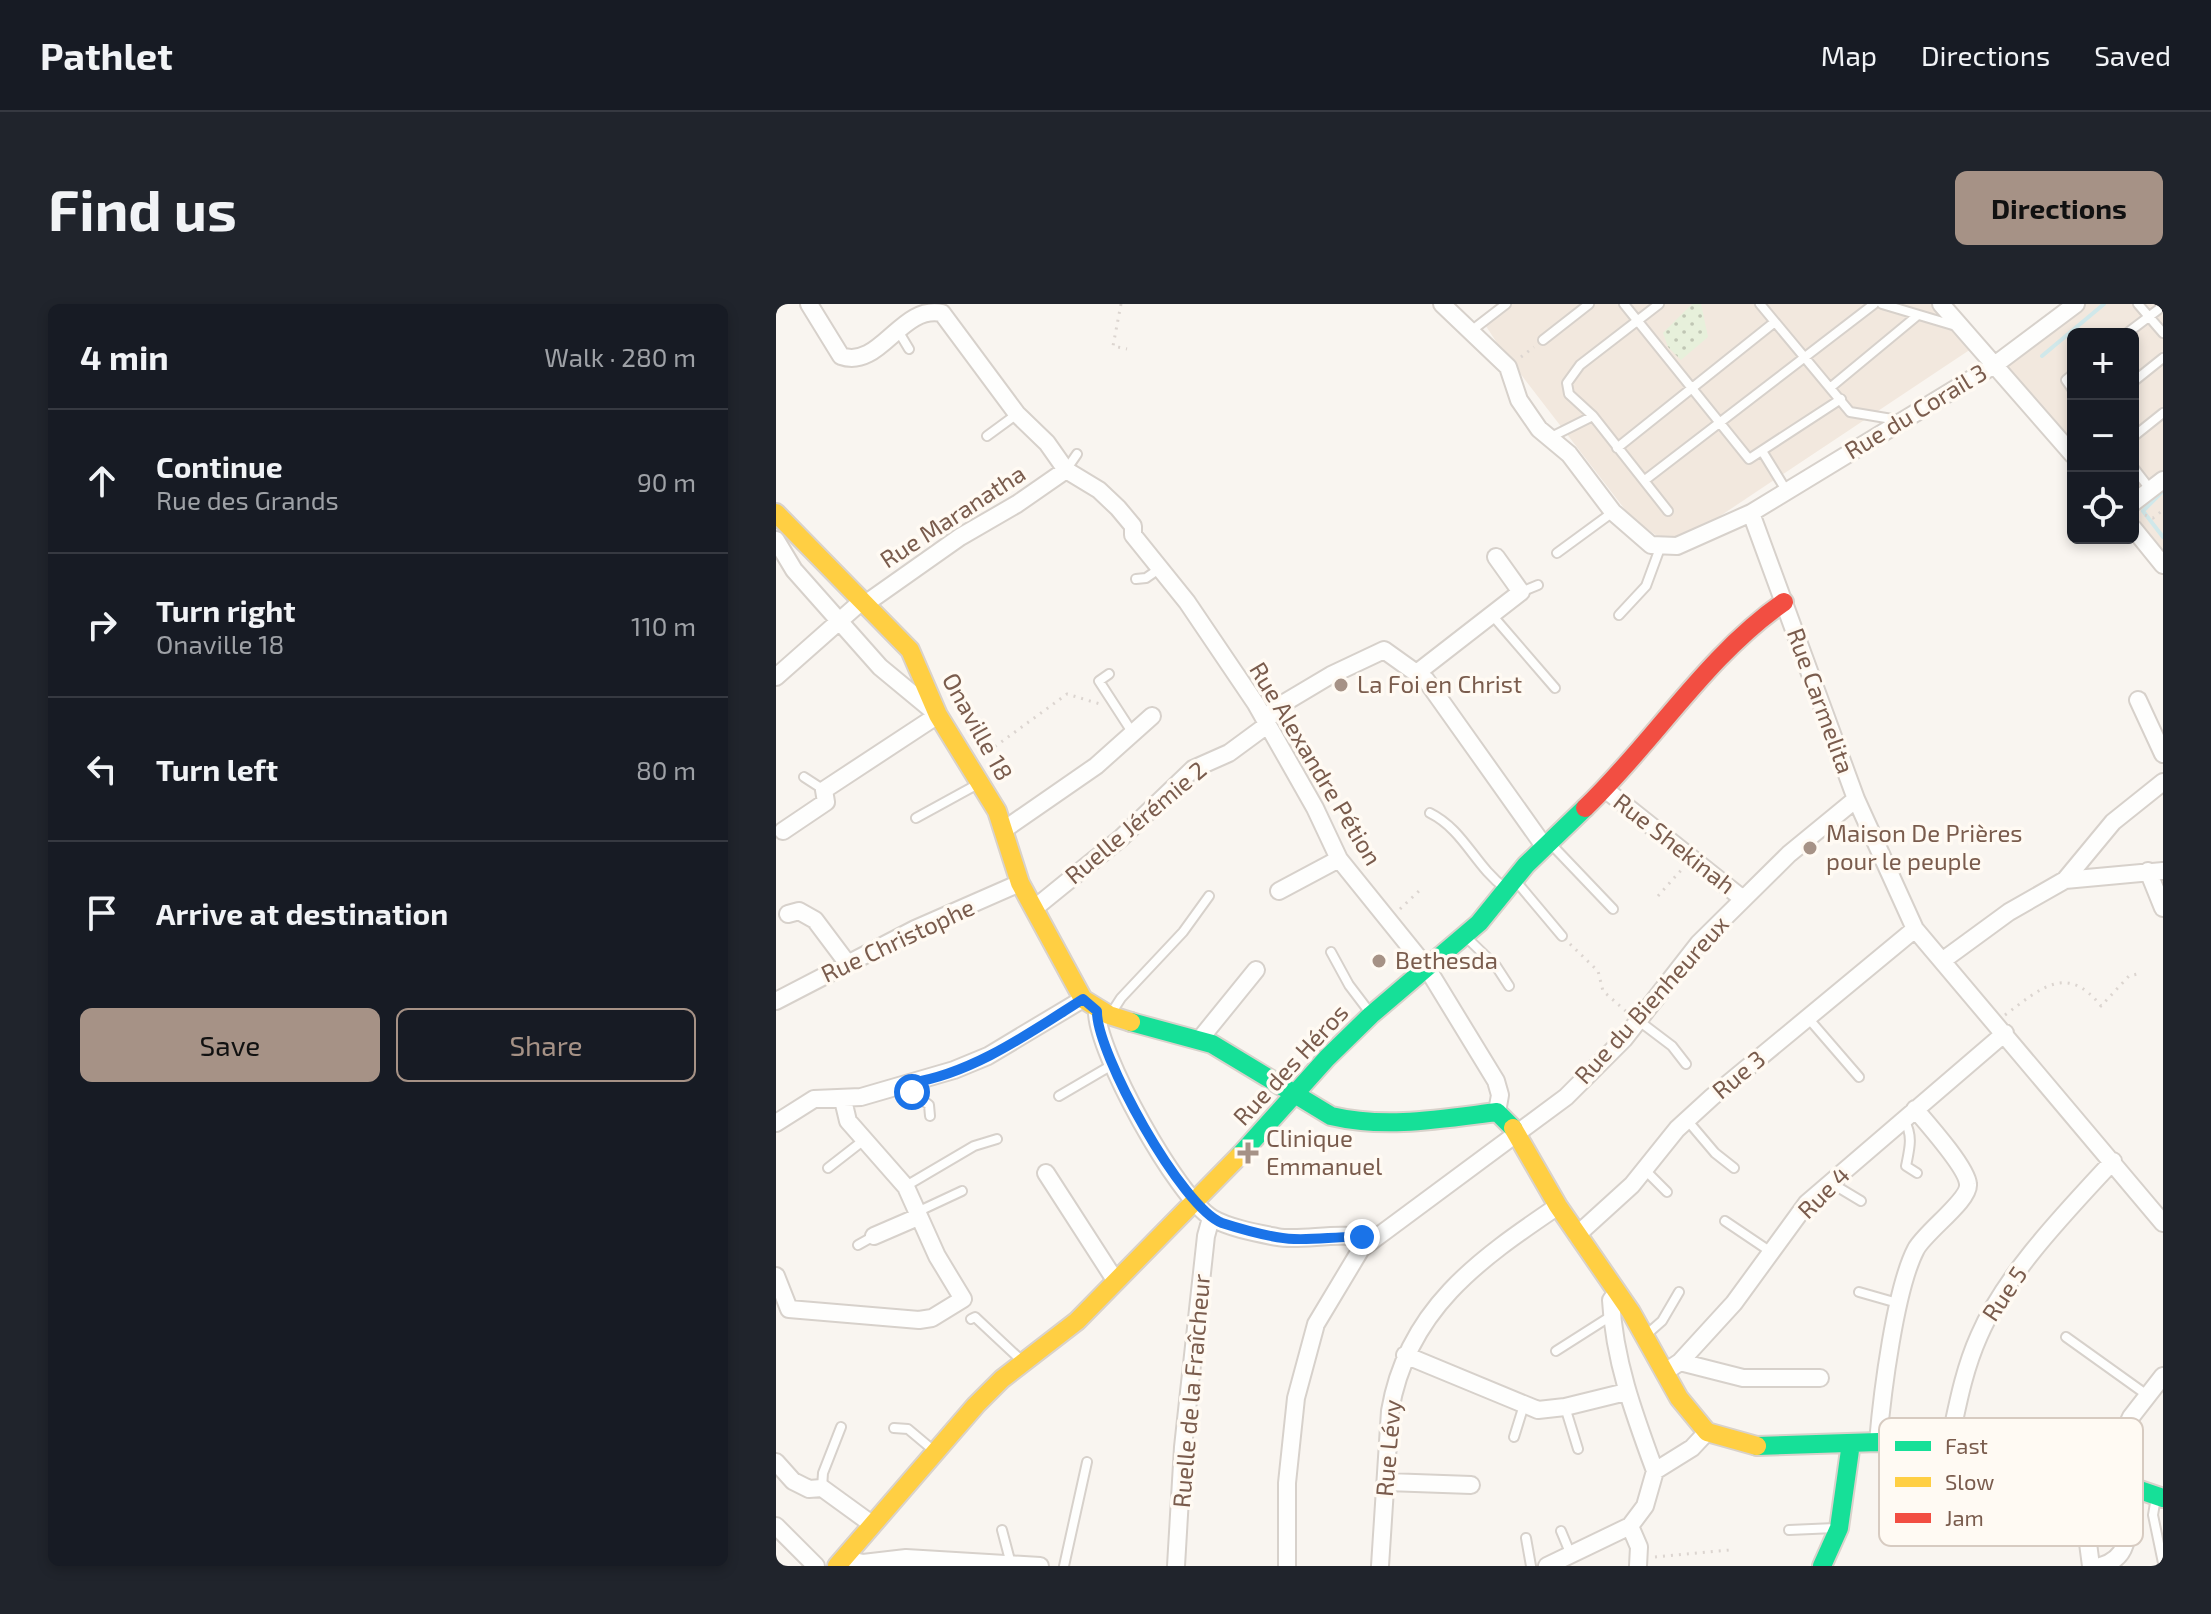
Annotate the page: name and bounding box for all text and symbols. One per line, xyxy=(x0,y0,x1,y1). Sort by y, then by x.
text: Pathlet xyxy=(40,32,173,78)
text: Map xyxy=(1821,38,1877,72)
text: Directions xyxy=(1921,38,2050,72)
text: Saved xyxy=(2094,38,2171,72)
button: Directions xyxy=(1955,171,2163,245)
text: Find us xyxy=(48,175,237,242)
map controls xyxy=(2067,328,2139,544)
button: + xyxy=(2067,328,2139,400)
text: 4 min xyxy=(80,336,169,377)
text: Walk · 280 m xyxy=(544,341,696,372)
street label: Rue du Corail 3 xyxy=(1839,357,1992,465)
button: − xyxy=(2067,400,2139,472)
text: Continue xyxy=(156,448,283,484)
street label: Rue Maranatha xyxy=(874,458,1030,573)
icon: ahead xyxy=(80,459,124,503)
text: 90 m xyxy=(637,466,696,497)
button: locate xyxy=(2067,472,2139,544)
text: Rue des Grands xyxy=(156,484,339,515)
text: Turn right xyxy=(156,592,296,628)
icon: right xyxy=(80,603,124,647)
text: 110 m xyxy=(631,610,696,641)
street label: Rue Carmelita xyxy=(1782,624,1861,777)
text: Onaville 18 xyxy=(156,628,284,659)
street label: Rue Alexandre Pétion xyxy=(1244,656,1388,870)
street label: Onaville 18 xyxy=(937,667,1020,785)
place label: La Foi en Christ xyxy=(1357,669,1522,698)
marker: La Foi en Christ xyxy=(1332,676,1350,694)
icon: left xyxy=(80,747,124,791)
text: Turn left xyxy=(156,751,278,787)
text: 80 m xyxy=(636,754,696,785)
street label: Ruelle Jérémie 2 xyxy=(1059,754,1212,889)
street label: Rue Shekinah xyxy=(1608,786,1741,899)
place label: Maison De Prières pour le peuple xyxy=(1826,818,2023,875)
marker: Maison De Prières pour le peuple xyxy=(1801,839,1819,857)
icon: arrive xyxy=(80,891,124,935)
street label: Rue Christophe xyxy=(816,891,979,988)
text: Arrive at destination xyxy=(156,895,448,931)
street label: Rue du Bienheureux xyxy=(1568,909,1734,1089)
place label: Bethesda xyxy=(1395,945,1498,974)
marker: Bethesda xyxy=(1370,952,1388,970)
street label: Rue des Héros xyxy=(1226,997,1353,1131)
button: Save xyxy=(80,1008,380,1082)
button: Share xyxy=(396,1008,696,1082)
street label: Rue 3 xyxy=(1706,1043,1770,1104)
route start xyxy=(894,1074,930,1110)
place label: Clinique Emmanuel xyxy=(1266,1123,1382,1180)
marker: Clinique Emmanuel xyxy=(1237,1142,1259,1164)
street label: Rue 4 xyxy=(1791,1160,1855,1224)
route end xyxy=(1344,1219,1380,1255)
street label: Rue 5 xyxy=(1975,1260,2032,1326)
street label: Ruelle de la Fraîcheur xyxy=(1166,1272,1215,1509)
street label: Rue Lévy xyxy=(1369,1398,1406,1498)
legend xyxy=(1879,1418,2143,1546)
text: Fast xyxy=(1945,1432,1988,1458)
text: Slow xyxy=(1945,1468,1994,1494)
text: Jam xyxy=(1945,1504,1984,1530)

